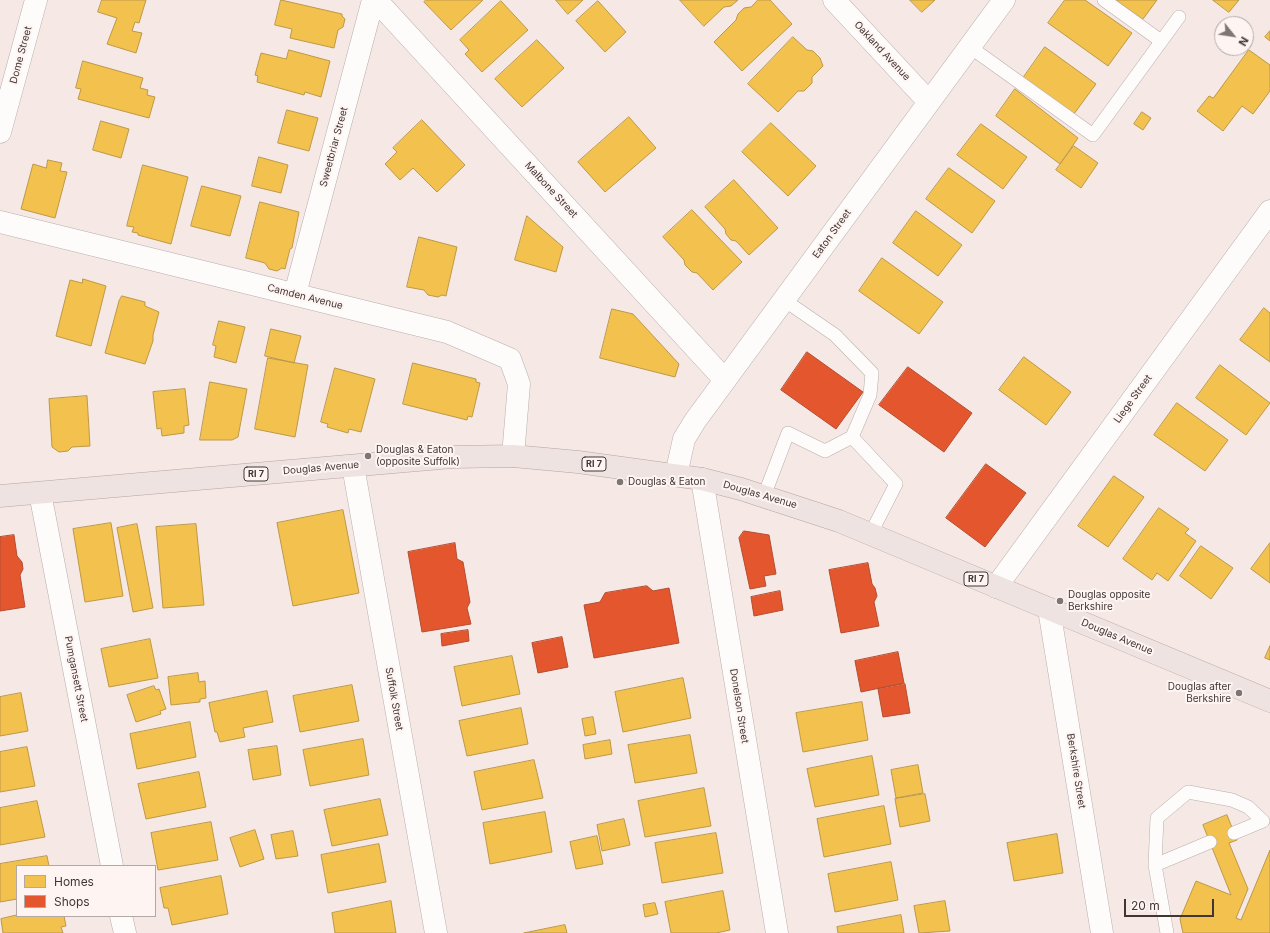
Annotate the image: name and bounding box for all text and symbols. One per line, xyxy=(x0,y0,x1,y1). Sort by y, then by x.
north arrow xyxy=(1214,16,1254,56)
street label: Oakland Avenue xyxy=(851,19,913,83)
street label: Dome Street xyxy=(8,25,34,85)
text: N xyxy=(1235,34,1252,49)
street label: Sweetbriar Street xyxy=(318,106,350,188)
street label: Malbone Street xyxy=(522,160,580,220)
street label: Eaton Street xyxy=(810,207,854,261)
street label: Camden Avenue xyxy=(266,282,344,312)
street label: Liege Street xyxy=(1111,372,1155,426)
place label: Douglas & Eaton (opposite Suffolk) xyxy=(376,444,460,468)
marker: Douglas & Eaton (opposite Suffolk) xyxy=(363,451,373,461)
road number: RI 7 xyxy=(582,457,606,471)
street label: Douglas Avenue xyxy=(282,459,360,477)
road number: RI 7 xyxy=(244,467,268,481)
place label: Douglas & Eaton xyxy=(628,476,705,488)
marker: Douglas & Eaton xyxy=(615,477,625,487)
street label: Douglas Avenue xyxy=(722,479,798,511)
road number: RI 7 xyxy=(964,572,988,586)
place label: Douglas opposite Berkshire xyxy=(1068,589,1150,612)
marker: Douglas opposite Berkshire xyxy=(1055,596,1065,606)
street label: Douglas Avenue xyxy=(1079,617,1155,657)
street label: Pumgansett Street xyxy=(62,635,90,723)
street label: Suffolk Street xyxy=(383,666,405,732)
street label: Donelson Street xyxy=(727,668,751,744)
place label: Douglas after Berkshire xyxy=(1168,681,1231,704)
marker: Douglas after Berkshire xyxy=(1234,688,1244,698)
street label: Berkshire Street xyxy=(1064,733,1088,809)
legend xyxy=(16,865,156,917)
text: Homes xyxy=(54,874,94,889)
scale bar xyxy=(1126,891,1216,917)
text: Shops xyxy=(54,894,90,909)
text: 20 m xyxy=(1131,898,1160,913)

